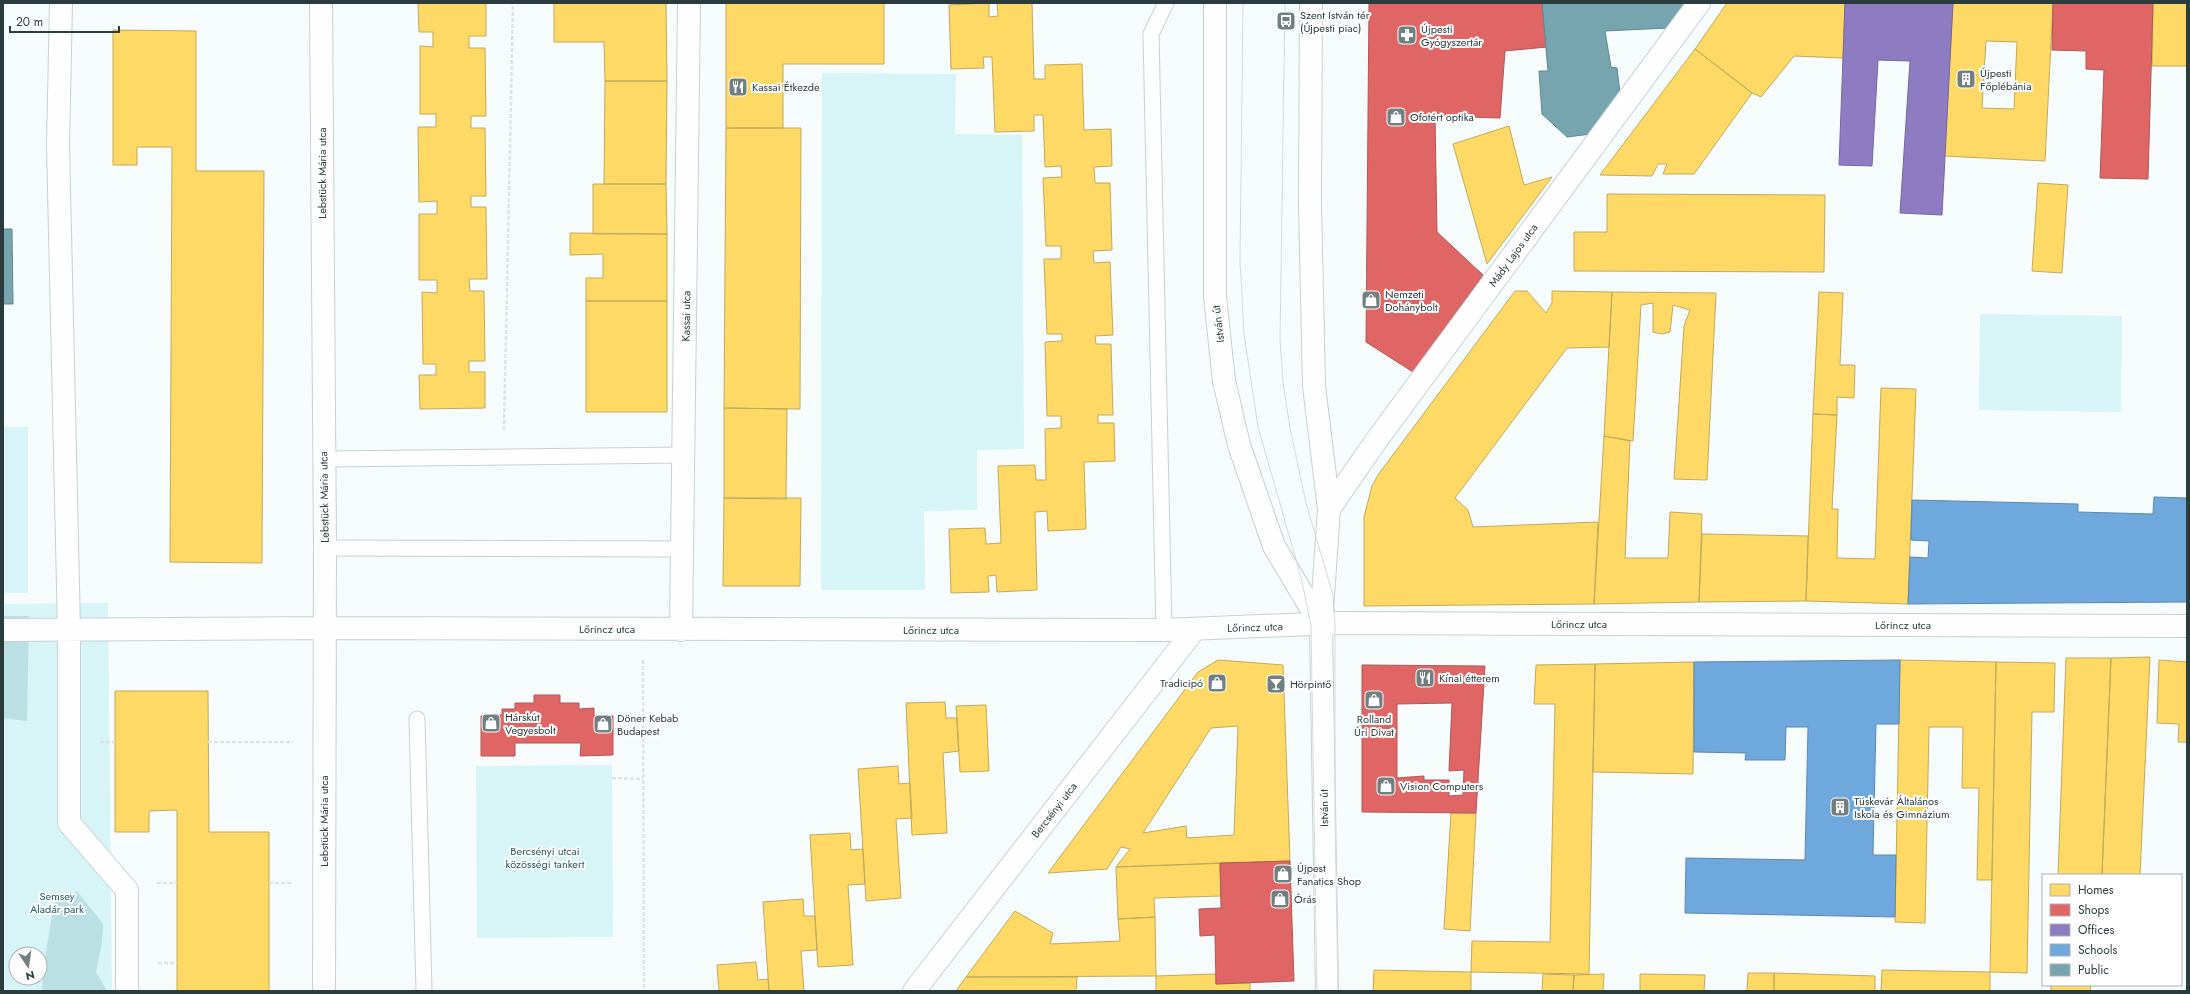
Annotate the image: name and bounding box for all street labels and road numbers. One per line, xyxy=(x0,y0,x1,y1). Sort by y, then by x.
street label: Lebstück Mária utca xyxy=(314,127,330,219)
street label: Mády Lajos utca xyxy=(1485,220,1541,290)
street label: Kassai utca xyxy=(678,290,694,342)
street label: István út xyxy=(1208,304,1228,344)
street label: Lebstück Mária utca xyxy=(315,451,333,543)
street label: Lőrincz utca xyxy=(1551,616,1607,632)
street label: Lőrincz utca xyxy=(1875,617,1931,633)
street label: Lőrincz utca xyxy=(1227,618,1283,636)
street label: Lőrincz utca xyxy=(579,621,635,637)
street label: Lőrincz utca xyxy=(903,622,959,638)
street label: Lebstück Mária utca xyxy=(316,775,332,867)
street label: Bercsényi utca xyxy=(1027,779,1081,841)
street label: István út xyxy=(1316,789,1332,827)

